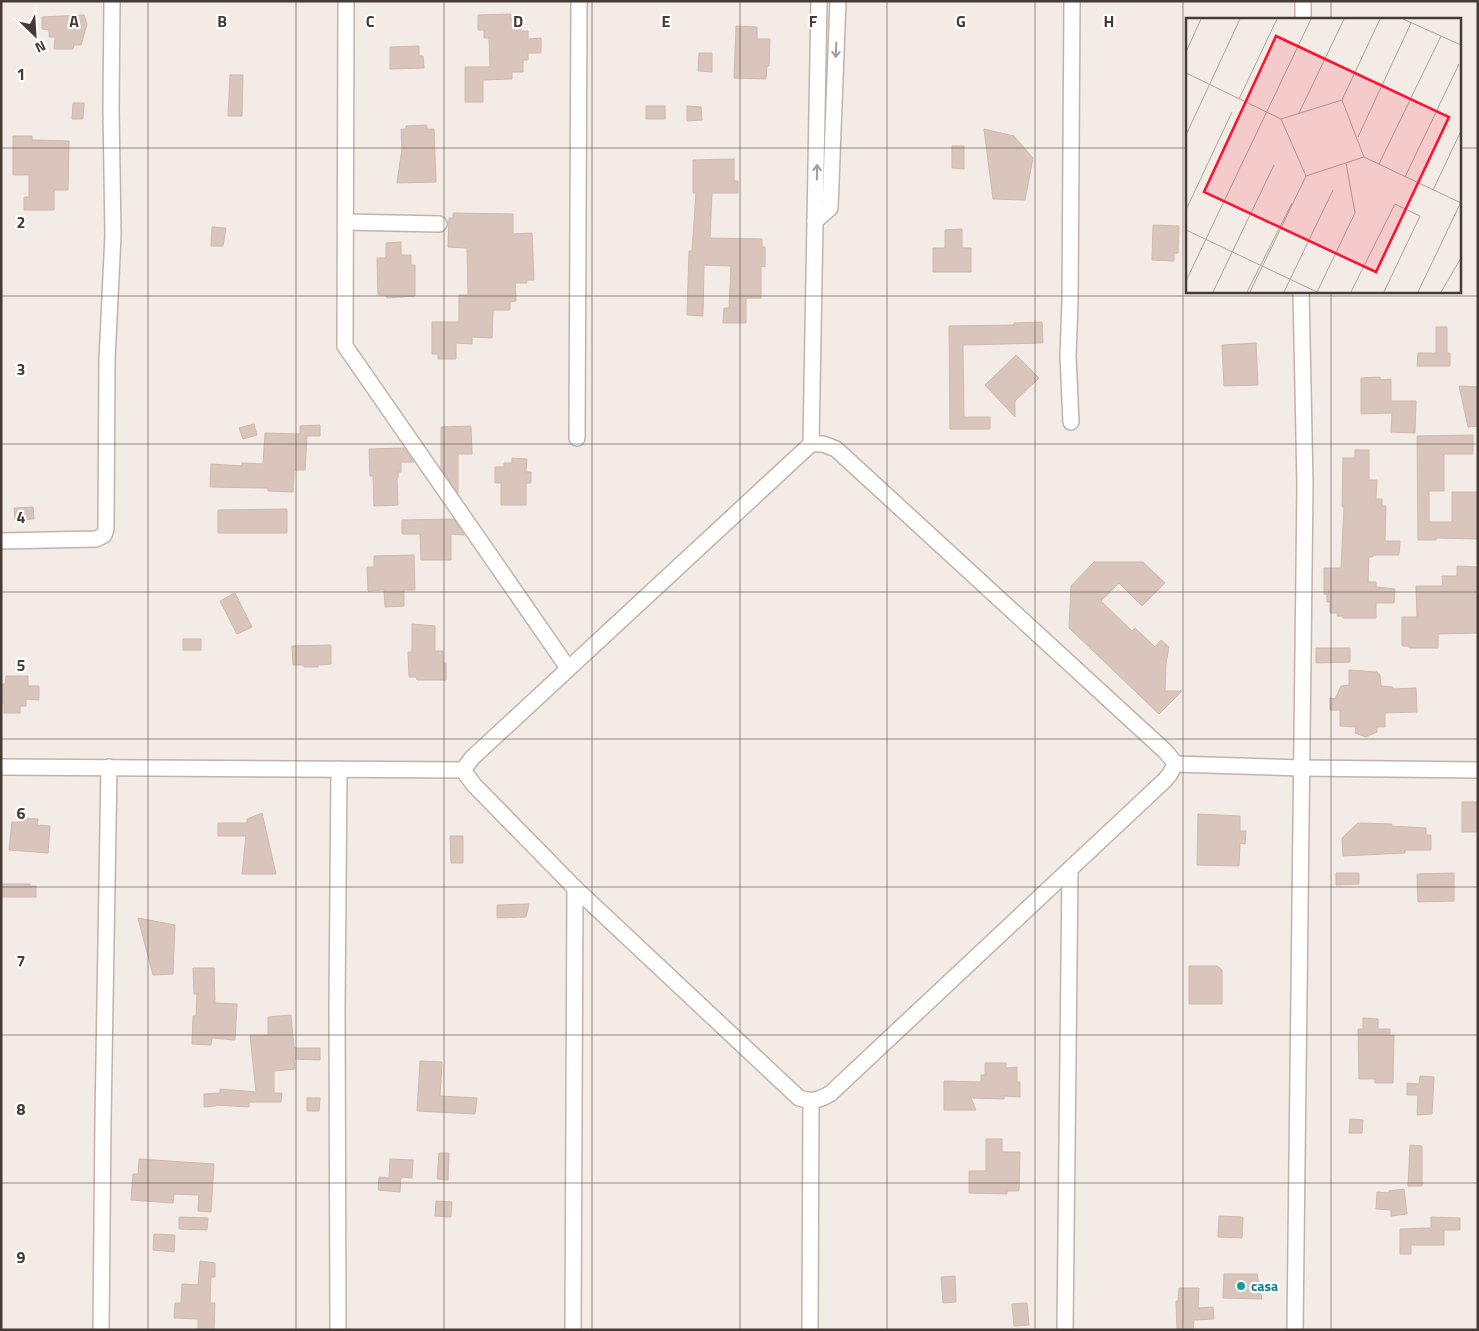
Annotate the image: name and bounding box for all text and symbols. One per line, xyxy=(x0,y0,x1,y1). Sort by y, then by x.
text: A xyxy=(69,9,79,33)
text: B xyxy=(217,9,227,33)
text: C xyxy=(366,9,375,33)
text: D xyxy=(513,9,523,33)
text: E xyxy=(662,9,671,33)
text: F xyxy=(809,9,818,33)
text: G xyxy=(956,9,966,33)
text: H xyxy=(1104,9,1114,33)
north arrow xyxy=(10,10,60,60)
inset map xyxy=(1186,18,1462,292)
text: N xyxy=(32,36,50,59)
one-way arrow xyxy=(831,42,841,58)
text: 1 xyxy=(17,62,25,86)
one-way arrow xyxy=(812,164,822,180)
text: 2 xyxy=(17,210,25,234)
text: 3 xyxy=(17,357,25,381)
text: 4 xyxy=(17,505,26,529)
text: 5 xyxy=(17,653,26,677)
text: 6 xyxy=(17,801,26,825)
text: 7 xyxy=(17,949,25,973)
text: 8 xyxy=(17,1097,26,1121)
text: 9 xyxy=(17,1245,26,1269)
place label: casa xyxy=(1251,1275,1278,1296)
marker: casa xyxy=(1235,1280,1247,1292)

